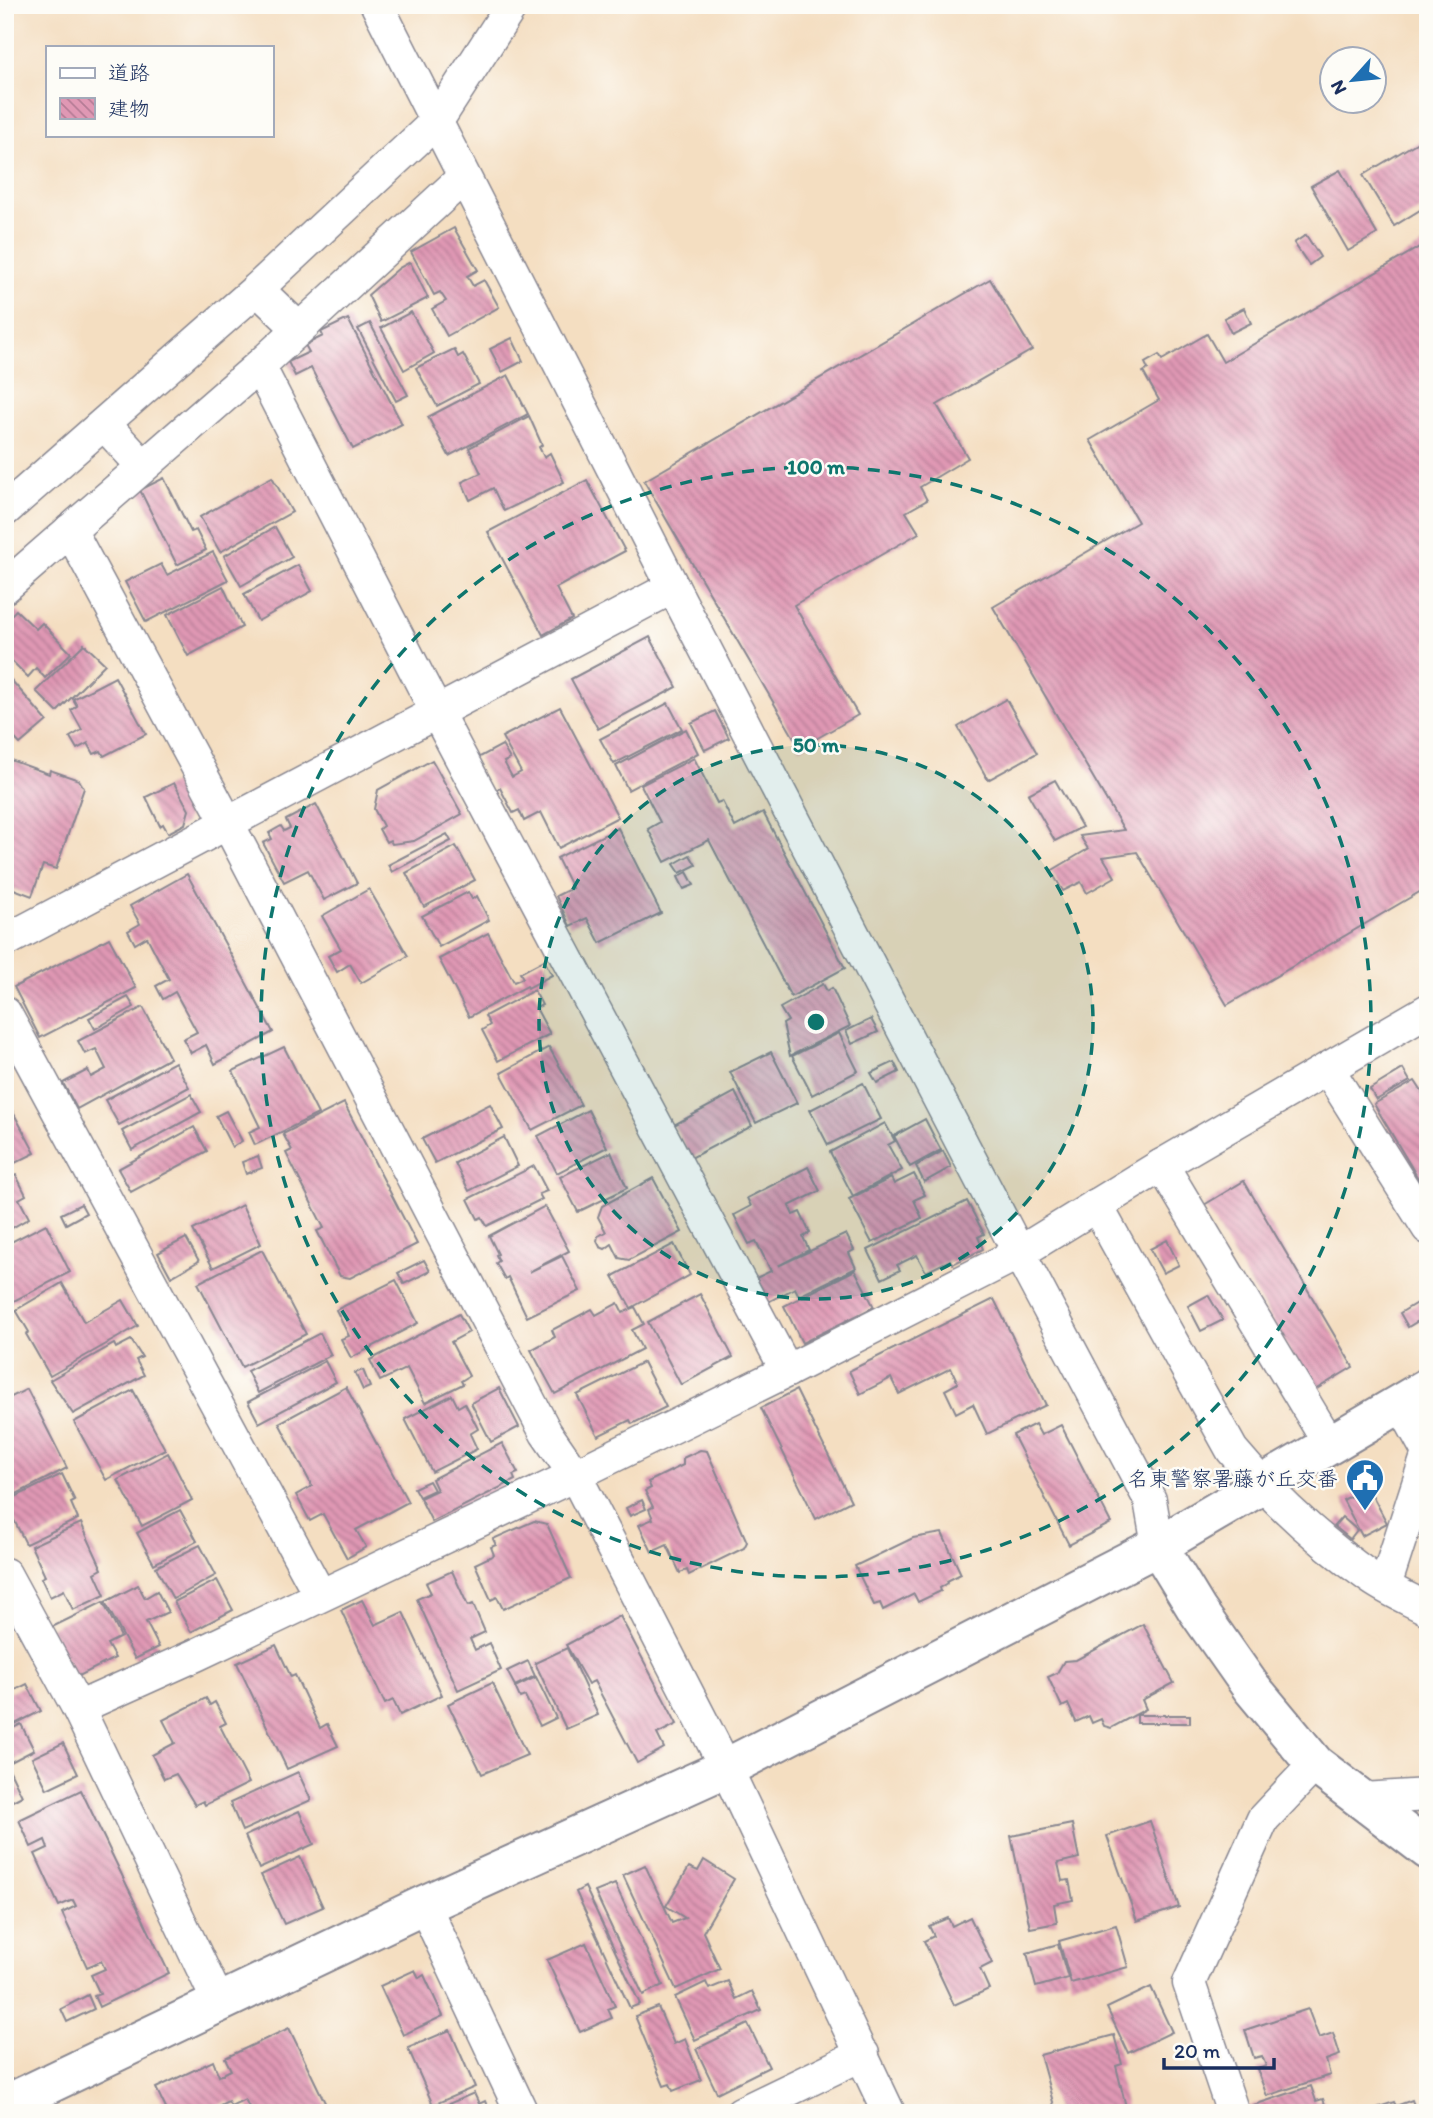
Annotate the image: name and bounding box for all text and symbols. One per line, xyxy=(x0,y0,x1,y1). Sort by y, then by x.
legend xyxy=(46,46,273,136)
north arrow xyxy=(1318,46,1388,116)
text: 道路 xyxy=(108,60,150,85)
text: N xyxy=(1325,77,1351,98)
text: 建物 xyxy=(108,96,150,121)
text: 100 m xyxy=(787,454,845,479)
text: 50 m xyxy=(793,732,840,757)
centre of rings xyxy=(804,1010,828,1034)
public building icon: 名東警察署藤が丘交番 xyxy=(1344,1457,1386,1512)
place label: 名東警察署藤が丘交番 xyxy=(1128,1466,1338,1491)
scale bar xyxy=(1164,2027,1274,2071)
text: 20 m xyxy=(1174,2038,1221,2063)

